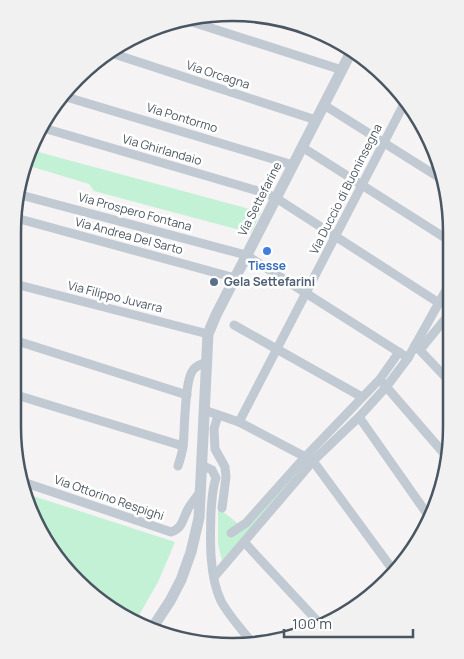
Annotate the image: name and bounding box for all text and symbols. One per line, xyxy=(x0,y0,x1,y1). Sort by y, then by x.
street label: Via Orcagna xyxy=(184,56,252,93)
street label: Via Pontormo xyxy=(145,99,220,136)
street label: Via Duccio di Buoninsegna xyxy=(305,121,386,257)
street label: Via Ghirlandaio xyxy=(120,130,204,169)
street label: Via Settefarine xyxy=(234,159,286,239)
street label: Via Prospero Fontana xyxy=(76,188,194,235)
street label: Via Andrea Del Sarto xyxy=(73,213,185,258)
marker: Tiesse xyxy=(261,245,273,257)
place label: Tiesse xyxy=(248,257,286,274)
place label: Gela Settefarini xyxy=(224,273,315,290)
marker: Gela Settefarini xyxy=(208,276,220,288)
street label: Via Filippo Juvarra xyxy=(66,277,164,317)
street label: Via Ottorino Respighi xyxy=(52,471,166,524)
scale bar xyxy=(284,606,413,638)
text: 100 m xyxy=(292,613,332,634)

